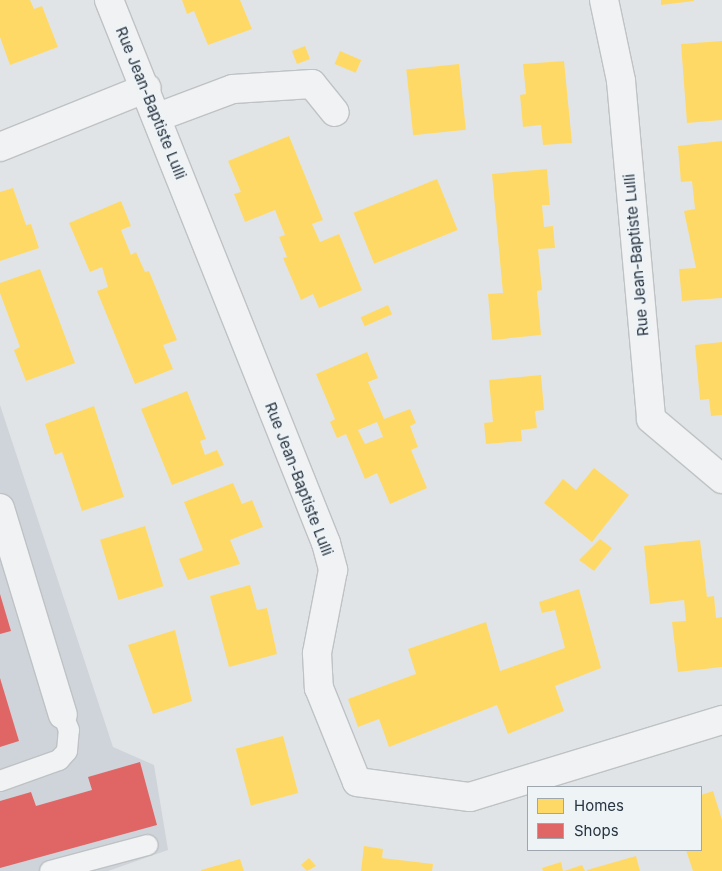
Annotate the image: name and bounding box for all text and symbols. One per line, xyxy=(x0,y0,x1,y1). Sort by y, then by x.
street label: Rue Jean-Baptiste Lulli xyxy=(112,24,190,182)
street label: Rue Jean-Baptiste Lulli xyxy=(620,173,652,337)
street label: Rue Jean-Baptiste Lulli xyxy=(261,400,337,558)
legend xyxy=(527,786,702,851)
text: Homes xyxy=(574,796,624,815)
text: Shops xyxy=(574,821,619,840)

